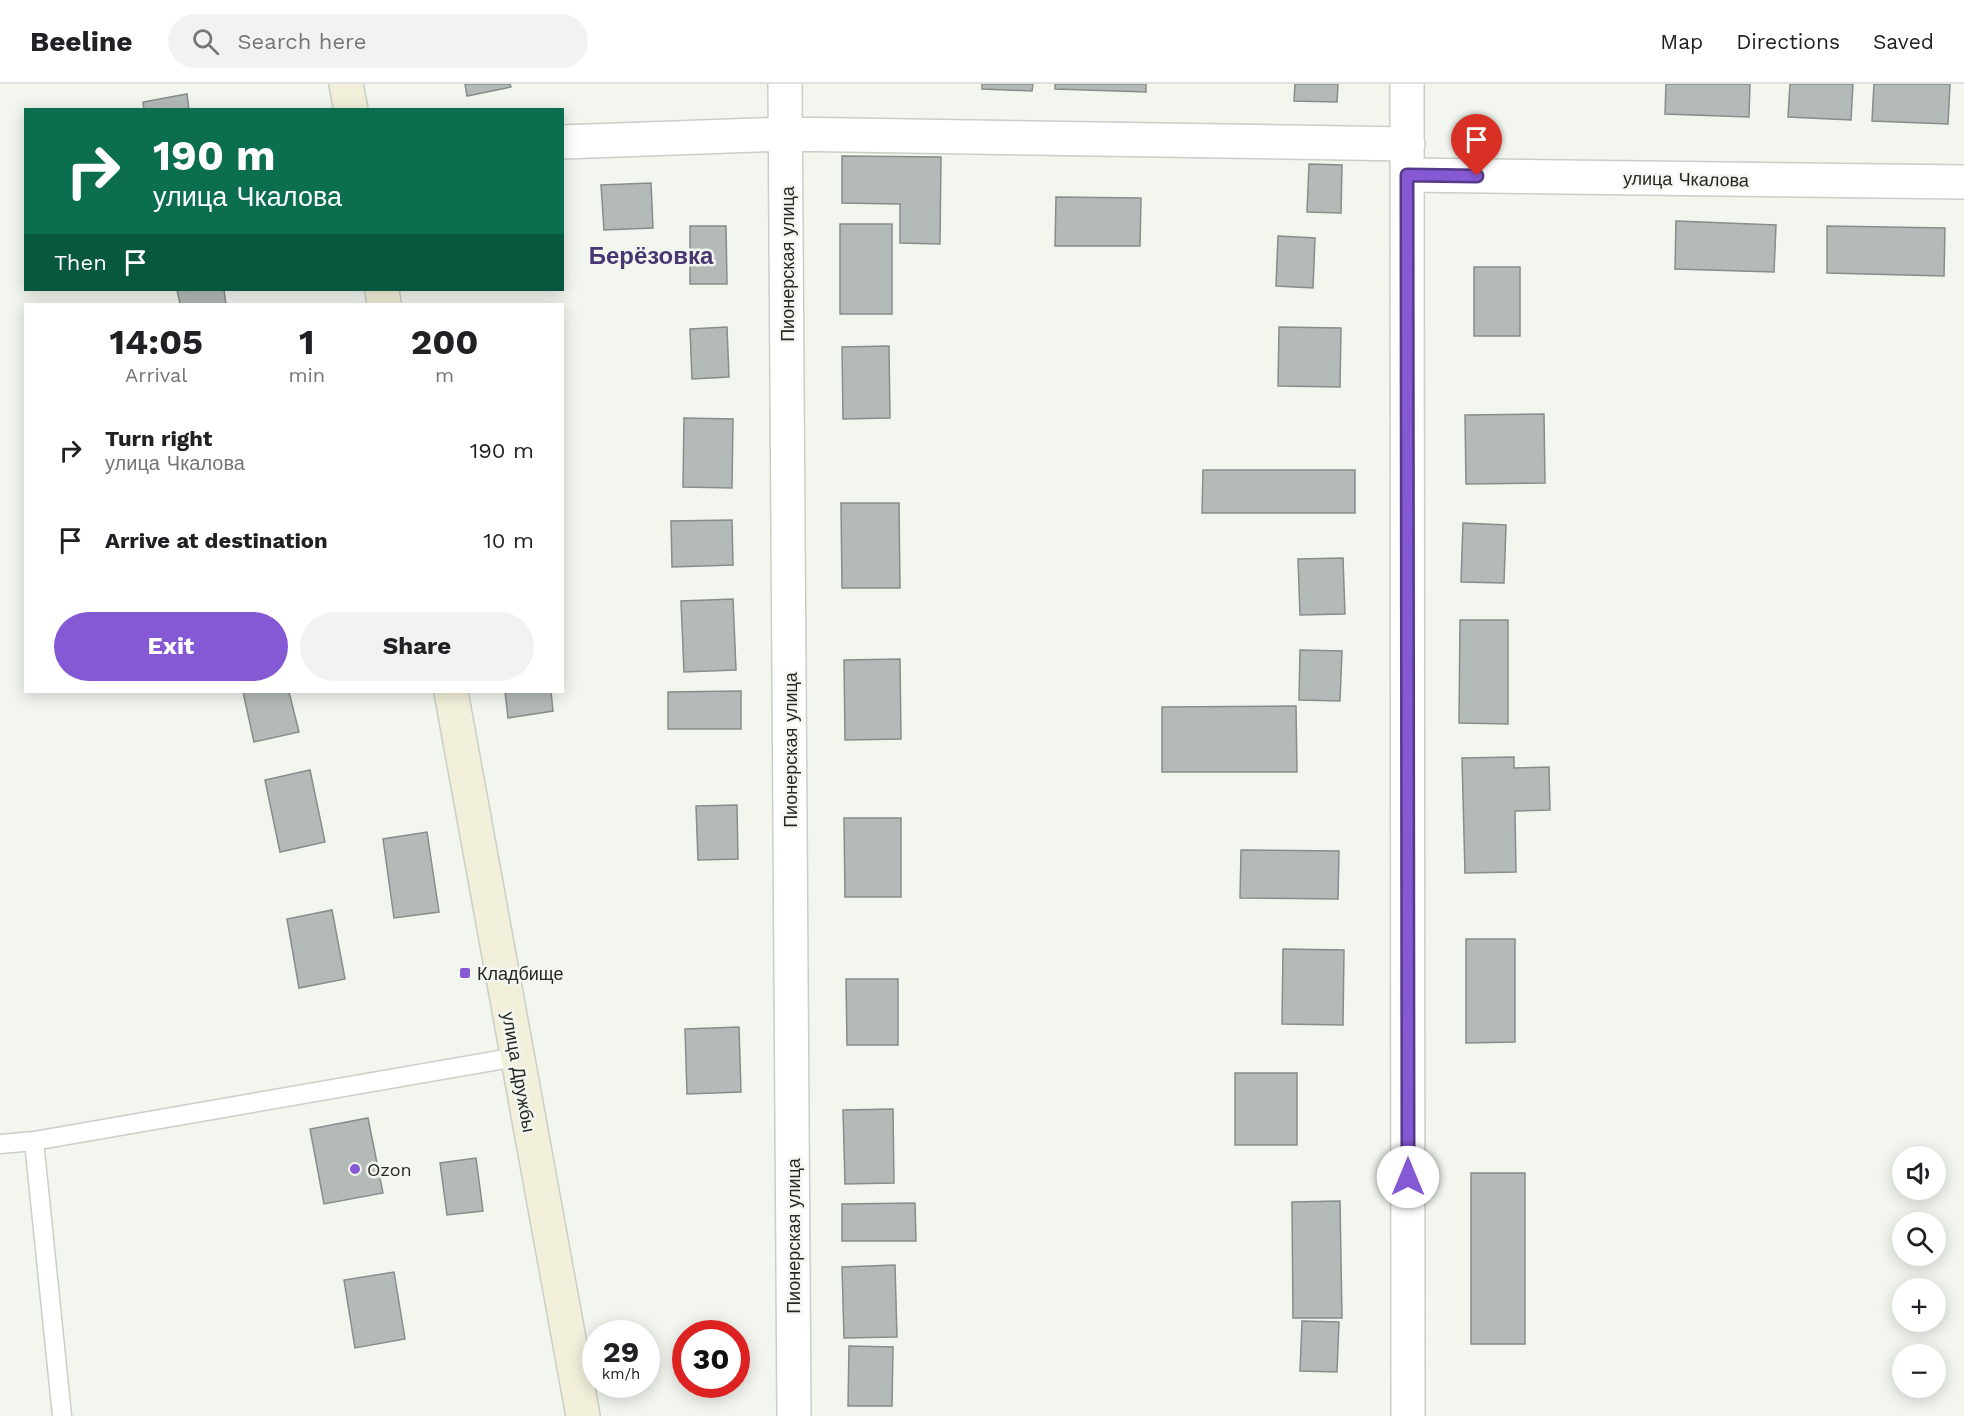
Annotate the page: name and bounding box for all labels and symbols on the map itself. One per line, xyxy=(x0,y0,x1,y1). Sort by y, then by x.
pin xyxy=(1451,114,1502,176)
street label: улица Чкалова xyxy=(1623,167,1750,191)
street label: Пионерская улица xyxy=(777,185,798,342)
district label: Берёзовка xyxy=(589,242,714,270)
street label: Пионерская улица xyxy=(780,671,801,828)
place label: Кладбище xyxy=(477,963,563,984)
marker: Кладбище xyxy=(458,966,472,980)
street label: улица Дружбы xyxy=(498,1010,540,1134)
position arrow xyxy=(1376,1145,1440,1209)
street label: Пионерская улица xyxy=(783,1157,804,1314)
place label: Ozon xyxy=(367,1159,412,1180)
marker: Ozon xyxy=(348,1162,362,1176)
speed limit sign: 30 xyxy=(672,1320,750,1398)

